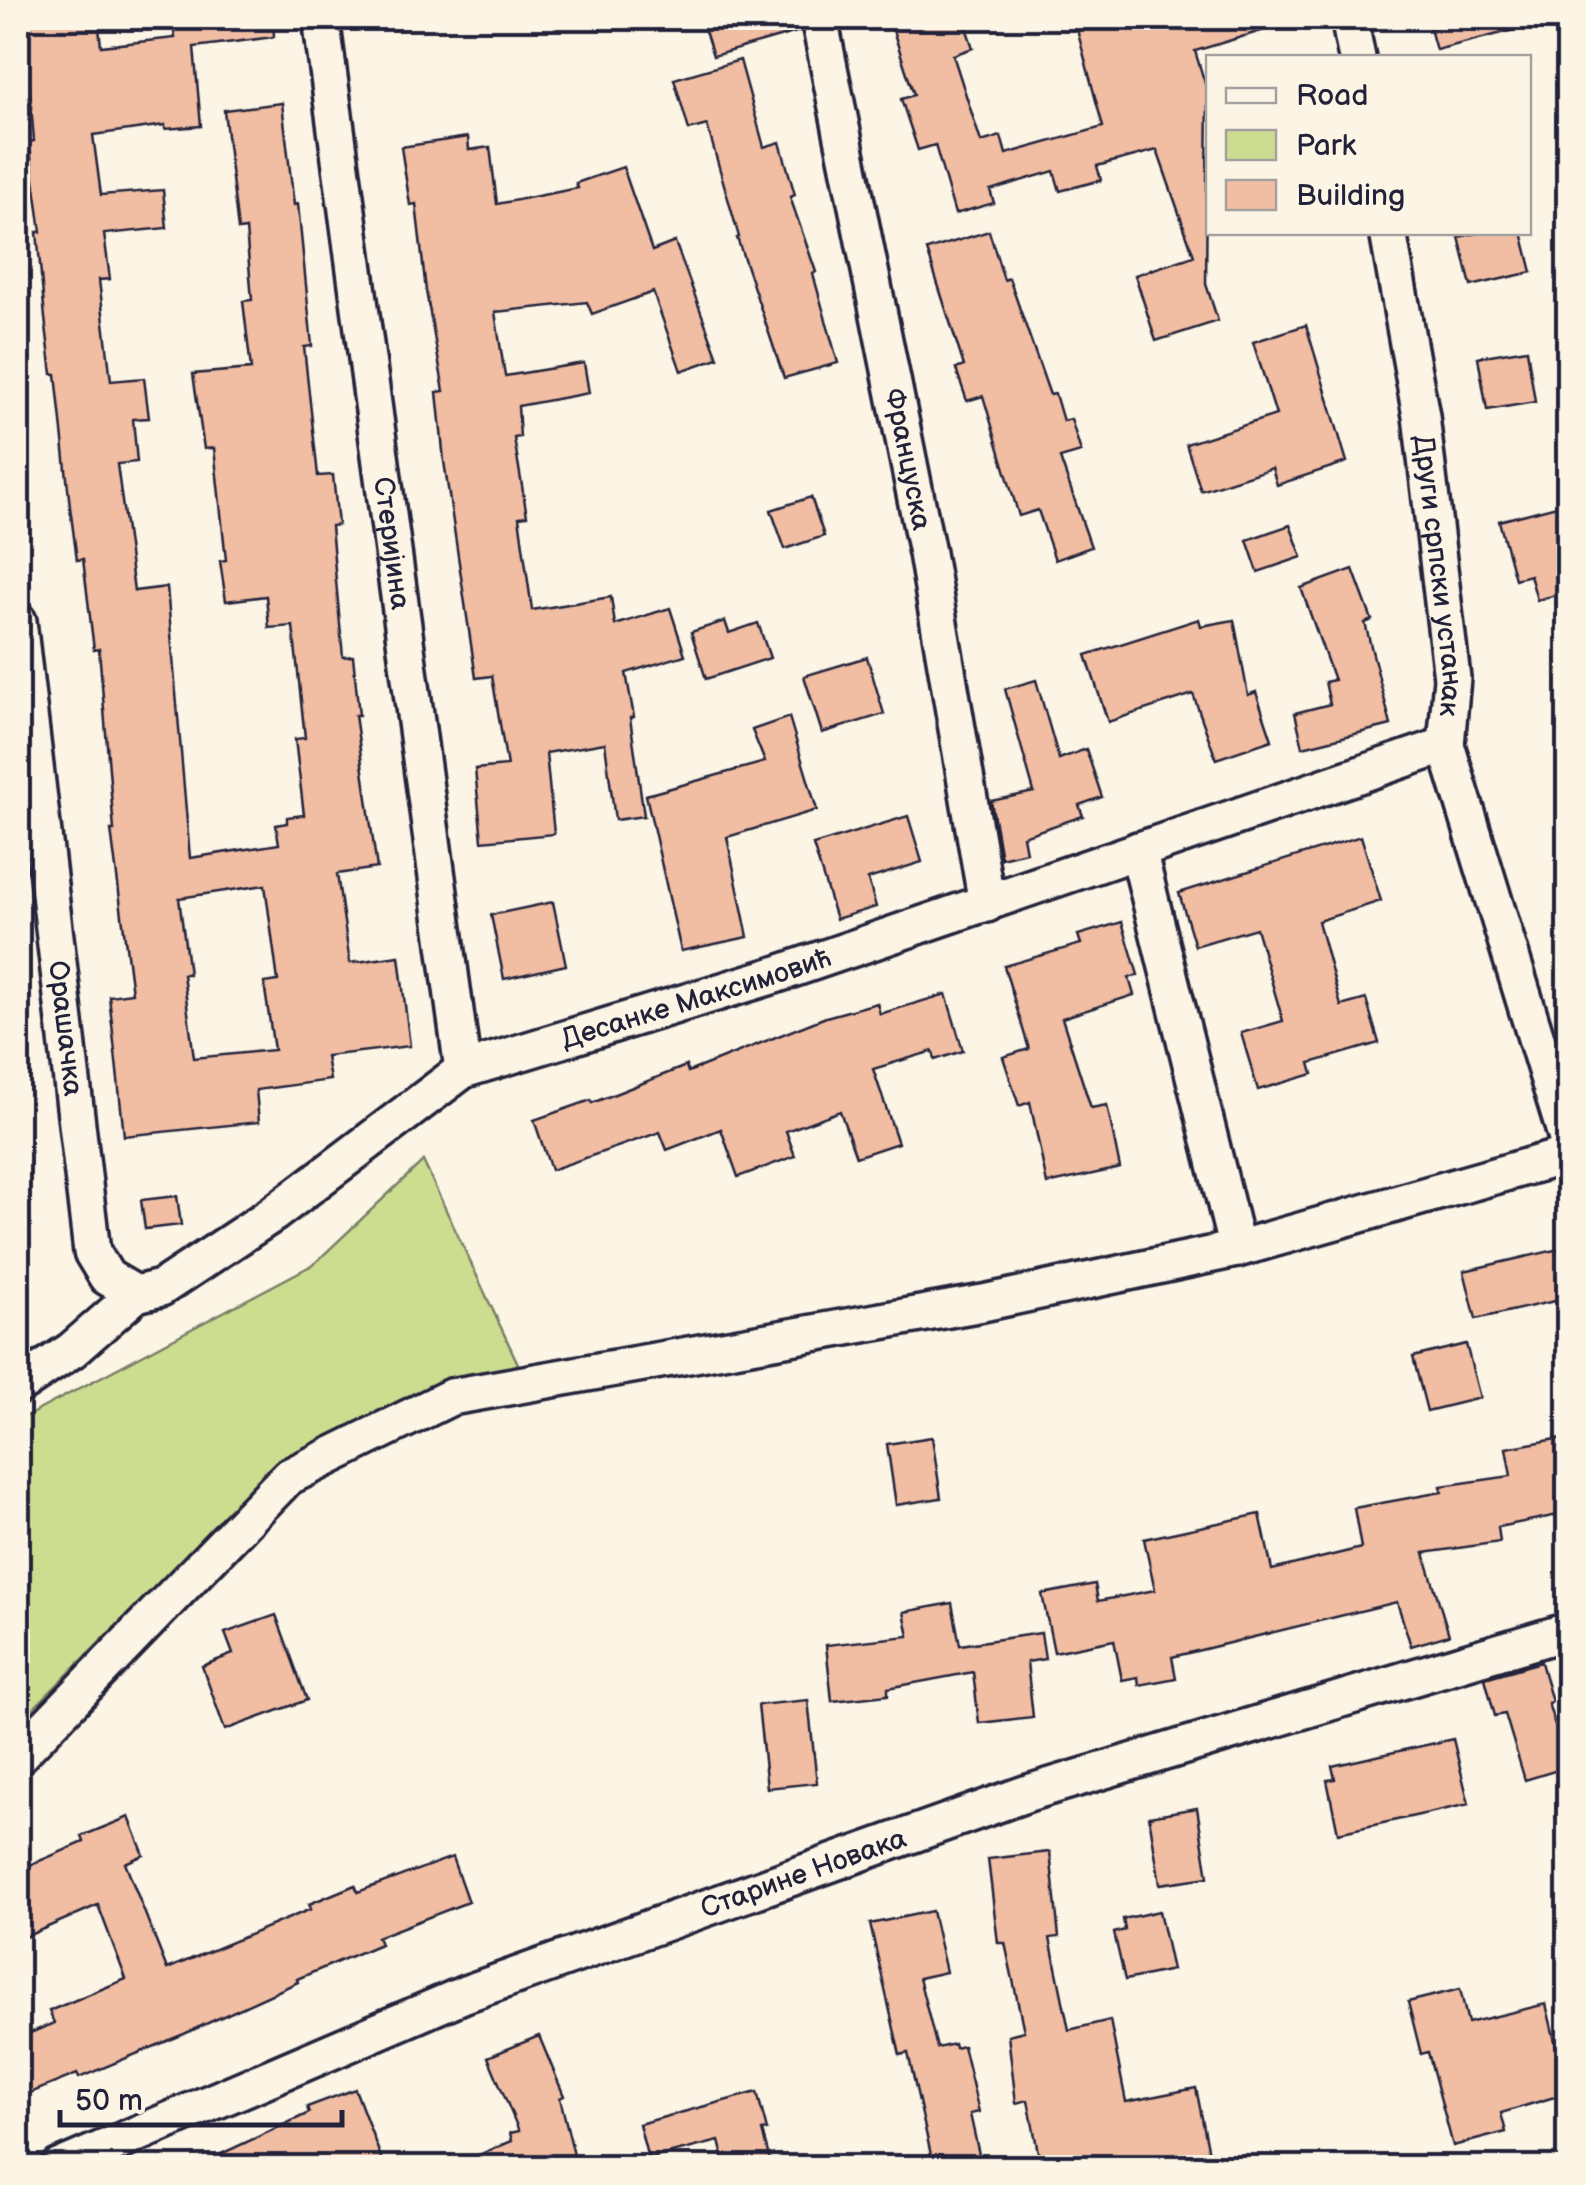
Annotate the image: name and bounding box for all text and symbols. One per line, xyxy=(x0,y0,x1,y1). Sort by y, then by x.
legend xyxy=(1206,55,1531,235)
text: Road xyxy=(1296,78,1369,114)
text: Park xyxy=(1296,128,1356,164)
text: Building xyxy=(1296,178,1405,214)
street label: Француска xyxy=(878,385,939,533)
street label: Други српски устанак xyxy=(1407,433,1469,718)
street label: Стеријина xyxy=(367,475,417,612)
street label: Десанке Максимовић xyxy=(557,941,835,1056)
street label: Орашачка xyxy=(41,959,90,1098)
street label: Старине Новака xyxy=(696,1821,911,1925)
scale bar xyxy=(60,2065,342,2127)
text: 50 m xyxy=(75,2083,143,2119)

